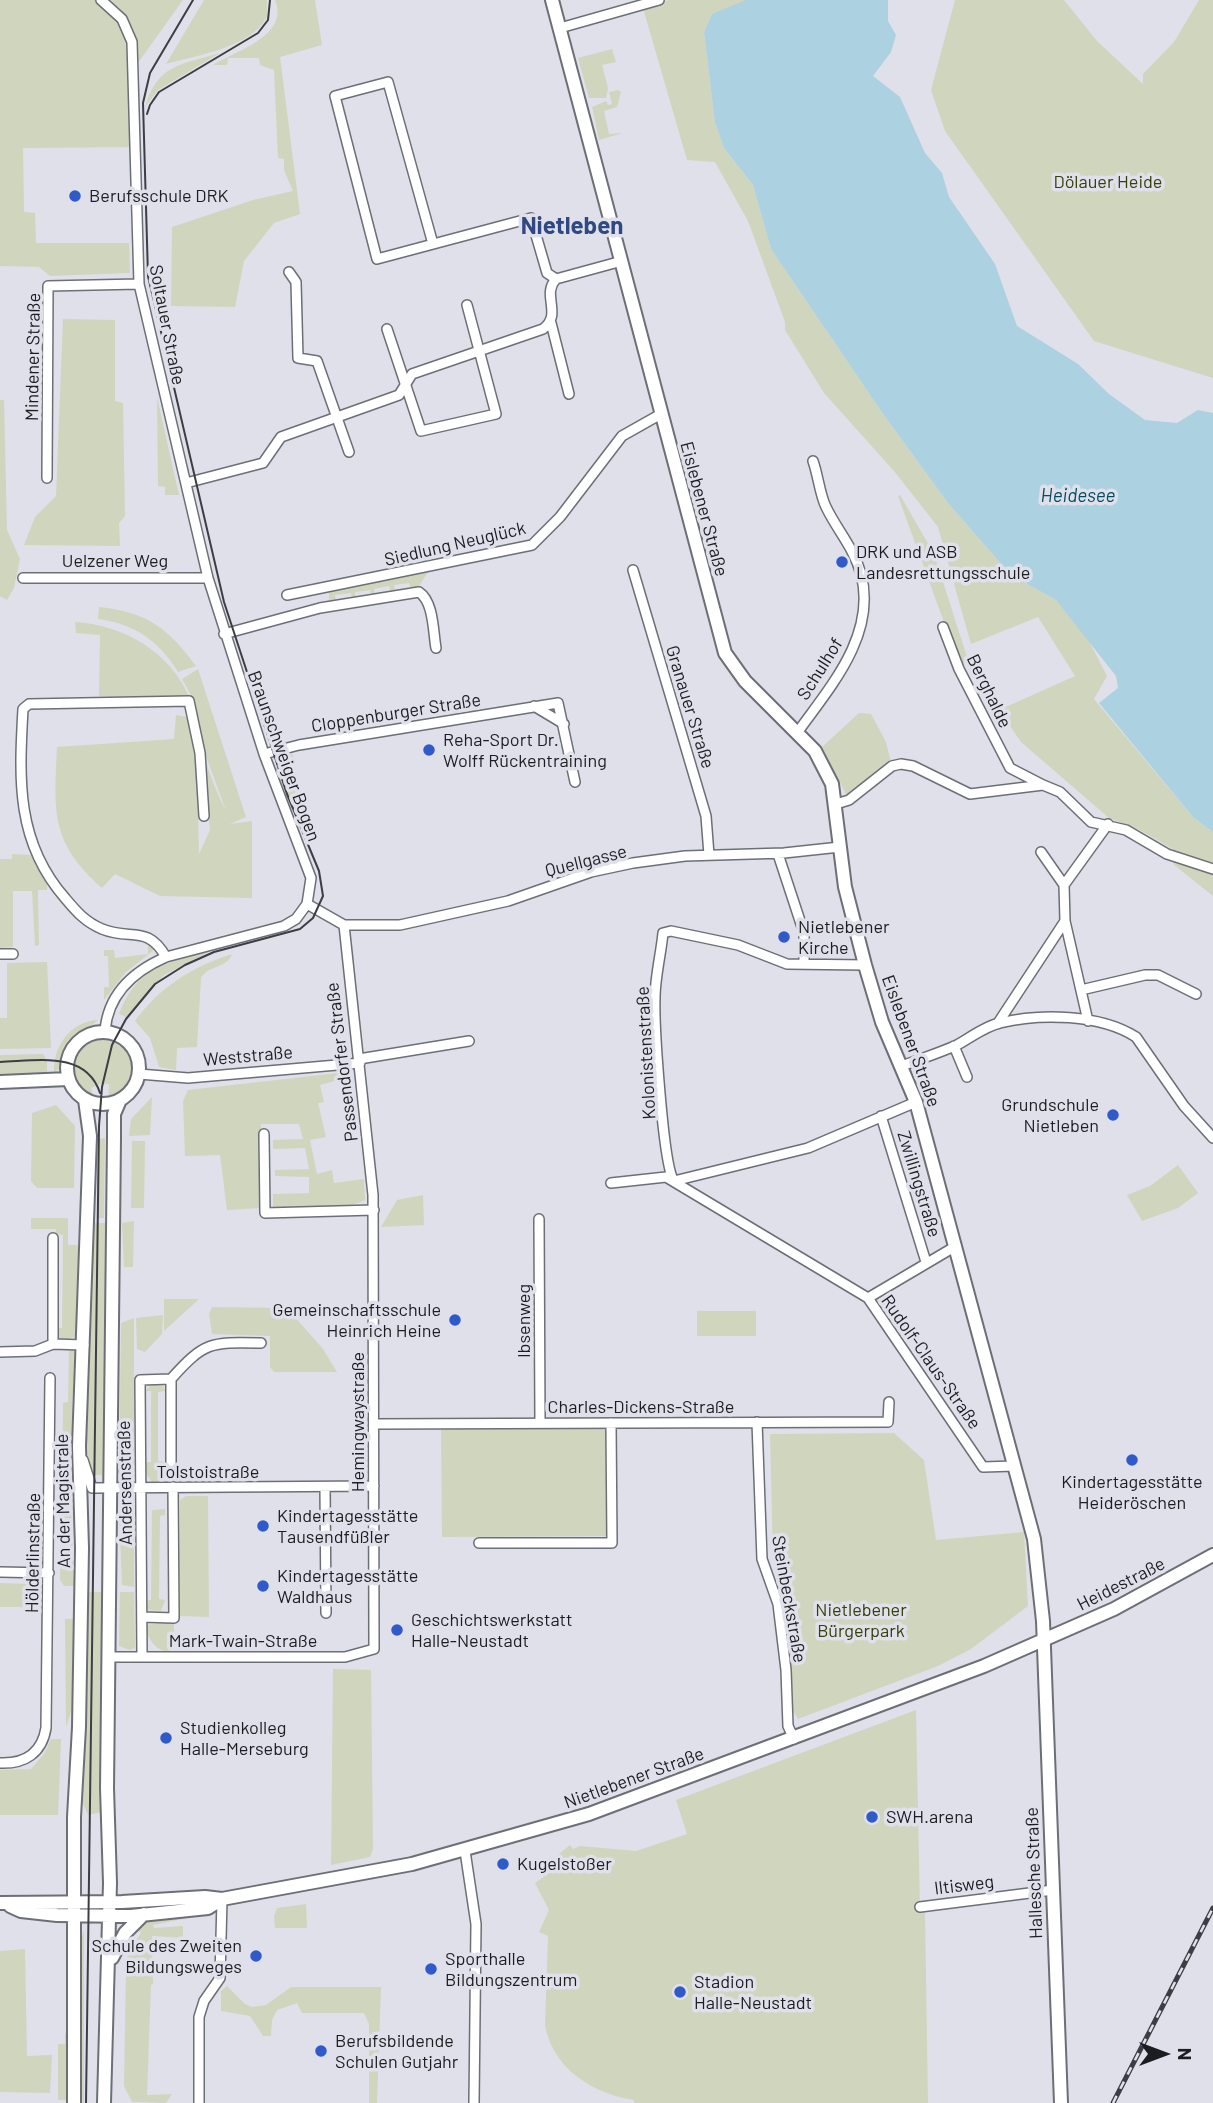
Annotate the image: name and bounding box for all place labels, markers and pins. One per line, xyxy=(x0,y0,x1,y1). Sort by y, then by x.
place label: Berufsschule DRK xyxy=(89,185,228,207)
marker: Berufsschule DRK xyxy=(67,188,83,204)
place label: DRK und ASB Landesrettungsschule xyxy=(856,541,1030,584)
marker: DRK und ASB Landesrettungsschule xyxy=(834,554,850,570)
place label: Reha-Sport Dr. Wolff Rückentraining xyxy=(443,729,607,772)
marker: Reha-Sport Dr. Wolff Rückentraining xyxy=(421,742,437,758)
place label: Nietlebener Kirche xyxy=(798,916,890,958)
marker: Nietlebener Kirche xyxy=(776,929,792,945)
place label: Grundschule Nietleben xyxy=(1001,1094,1099,1136)
marker: Grundschule Nietleben xyxy=(1105,1107,1121,1123)
place label: Gemeinschaftsschule Heinrich Heine xyxy=(272,1299,441,1342)
marker: Gemeinschaftsschule Heinrich Heine xyxy=(447,1312,463,1328)
marker: Kindertagesstätte Heideröschen xyxy=(1124,1452,1140,1468)
place label: Kindertagesstätte Heideröschen xyxy=(1061,1471,1203,1514)
place label: Kindertagesstätte Tausendfüßler xyxy=(277,1505,418,1548)
marker: Kindertagesstätte Tausendfüßler xyxy=(255,1518,271,1534)
place label: Kindertagesstätte Waldhaus xyxy=(277,1565,418,1608)
marker: Kindertagesstätte Waldhaus xyxy=(255,1578,271,1594)
place label: Geschichtswerkstatt Halle-Neustadt xyxy=(411,1609,573,1652)
marker: Geschichtswerkstatt Halle-Neustadt xyxy=(389,1622,405,1638)
place label: Studienkolleg Halle-Merseburg xyxy=(180,1717,309,1760)
marker: Studienkolleg Halle-Merseburg xyxy=(158,1730,174,1746)
place label: SWH.arena xyxy=(886,1806,973,1828)
marker: SWH.arena xyxy=(864,1809,880,1825)
place label: Kugelstoßer xyxy=(517,1853,612,1875)
marker: Kugelstoßer xyxy=(495,1856,511,1872)
place label: Schule des Zweiten Bildungsweges xyxy=(92,1935,242,1978)
marker: Schule des Zweiten Bildungsweges xyxy=(248,1948,264,1964)
place label: Sporthalle Bildungszentrum xyxy=(445,1948,577,1990)
marker: Sporthalle Bildungszentrum xyxy=(423,1961,439,1977)
place label: Stadion Halle-Neustadt xyxy=(694,1971,812,2014)
marker: Stadion Halle-Neustadt xyxy=(672,1984,688,2000)
place label: Berufsbildende Schulen Gutjahr xyxy=(335,2030,458,2072)
marker: Berufsbildende Schulen Gutjahr xyxy=(313,2043,329,2059)

